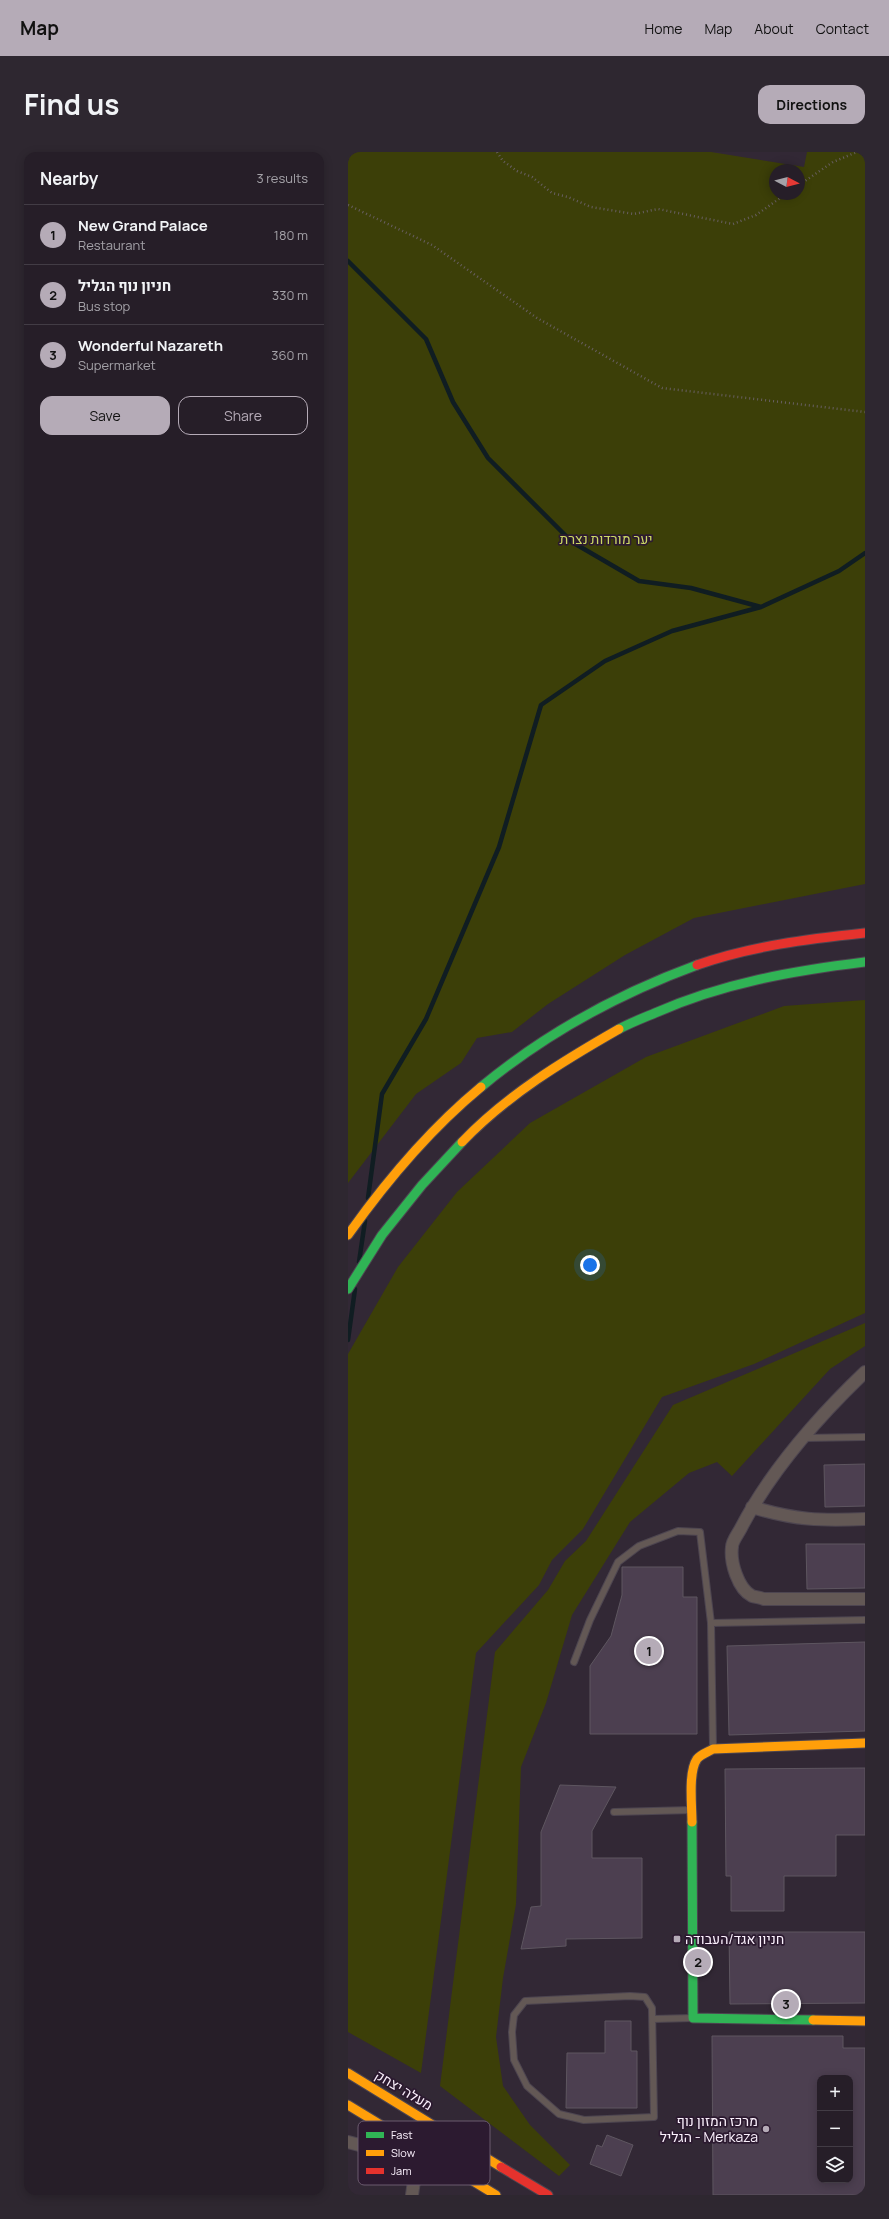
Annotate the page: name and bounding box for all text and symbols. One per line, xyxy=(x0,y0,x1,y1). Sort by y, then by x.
text: Map xyxy=(20,15,59,41)
text: Home xyxy=(645,19,682,38)
text: Map xyxy=(704,19,732,38)
text: About xyxy=(754,19,794,38)
text: Contact xyxy=(816,19,869,38)
text: Find us xyxy=(24,85,119,123)
button: Directions xyxy=(758,85,865,124)
north arrow xyxy=(769,164,805,200)
text: Nearby xyxy=(40,167,98,190)
text: 3 results xyxy=(256,169,308,187)
text: New Grand Palace xyxy=(78,215,208,236)
text: 1 xyxy=(50,226,56,244)
text: 180 m xyxy=(274,226,308,244)
text: Restaurant xyxy=(78,236,145,254)
text: חניון נוף הגליל xyxy=(78,275,171,296)
text: 2 xyxy=(49,286,57,304)
text: 330 m xyxy=(272,286,308,304)
text: Bus stop xyxy=(78,297,130,315)
text: Wonderful Nazareth xyxy=(78,335,223,356)
text: 3 xyxy=(49,346,57,364)
text: 360 m xyxy=(271,346,308,364)
text: Supermarket xyxy=(78,356,156,374)
button: Save xyxy=(40,396,170,435)
button: Share xyxy=(178,396,308,435)
park label: יער מורדות נצרת xyxy=(559,529,653,548)
your location xyxy=(580,1255,600,1275)
pin: 1 xyxy=(636,1636,662,1666)
place label: חניון אגד/העבודה xyxy=(685,1929,784,1948)
marker: חניון אגד/העבודה xyxy=(672,1934,682,1944)
pin: 2 xyxy=(685,1947,711,1977)
pin: 3 xyxy=(773,1989,799,2019)
street label: מעלה יצחק xyxy=(372,2065,437,2114)
map controls xyxy=(817,2075,853,2183)
button: + xyxy=(817,2075,853,2111)
place label: מרכז המזון נוף הגליל - Merkaza xyxy=(660,2111,758,2146)
button: − xyxy=(817,2111,853,2147)
legend xyxy=(358,2121,490,2185)
marker: מרכז המזון נוף הגליל - Merkaza xyxy=(761,2124,771,2134)
text: Fast xyxy=(391,2127,413,2142)
text: Slow xyxy=(391,2145,416,2160)
button: layers xyxy=(817,2147,853,2183)
text: Jam xyxy=(391,2163,412,2178)

